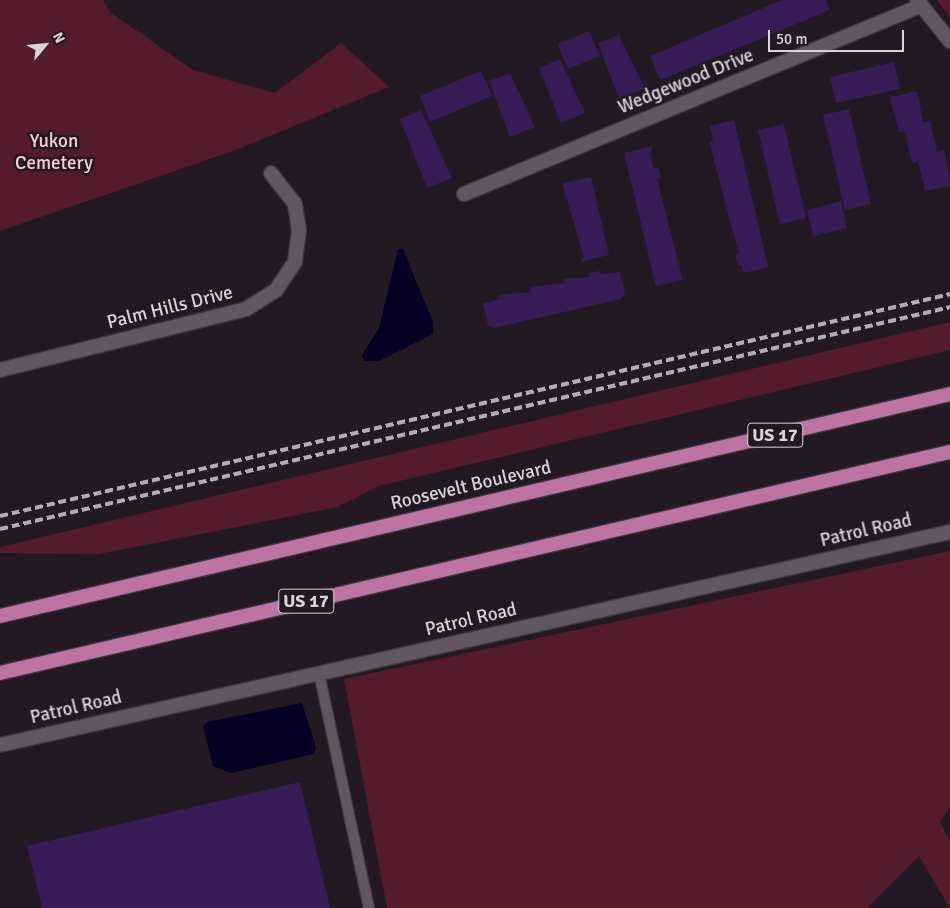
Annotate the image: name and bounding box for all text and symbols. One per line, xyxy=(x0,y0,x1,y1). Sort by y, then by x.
north arrow xyxy=(20,20,70,70)
scale bar xyxy=(770,20,906,52)
text: N xyxy=(49,29,68,46)
text: 50 m xyxy=(776,30,807,48)
street label: Wedgewood Drive xyxy=(615,44,757,120)
park label: Yukon Cemetery xyxy=(15,131,93,175)
street label: Palm Hills Drive xyxy=(105,281,235,335)
road number: US 17 xyxy=(746,420,804,450)
street label: Roosevelt Boulevard xyxy=(388,456,554,516)
street label: Patrol Road xyxy=(818,509,914,553)
road number: US 17 xyxy=(277,586,335,616)
street label: Patrol Road xyxy=(423,598,519,642)
street label: Patrol Road xyxy=(28,686,124,730)

